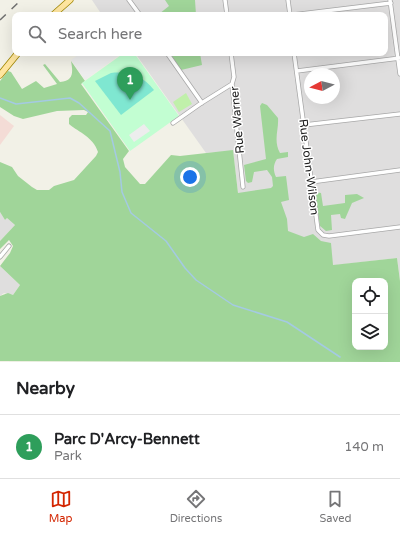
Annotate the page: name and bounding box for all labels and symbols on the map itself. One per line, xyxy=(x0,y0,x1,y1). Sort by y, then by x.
pin: 1 xyxy=(117,67,143,100)
north arrow xyxy=(304,68,340,104)
street label: Rue Warner xyxy=(227,85,247,154)
street label: Rue John-Wilson xyxy=(296,118,322,216)
your location xyxy=(180,167,200,187)

